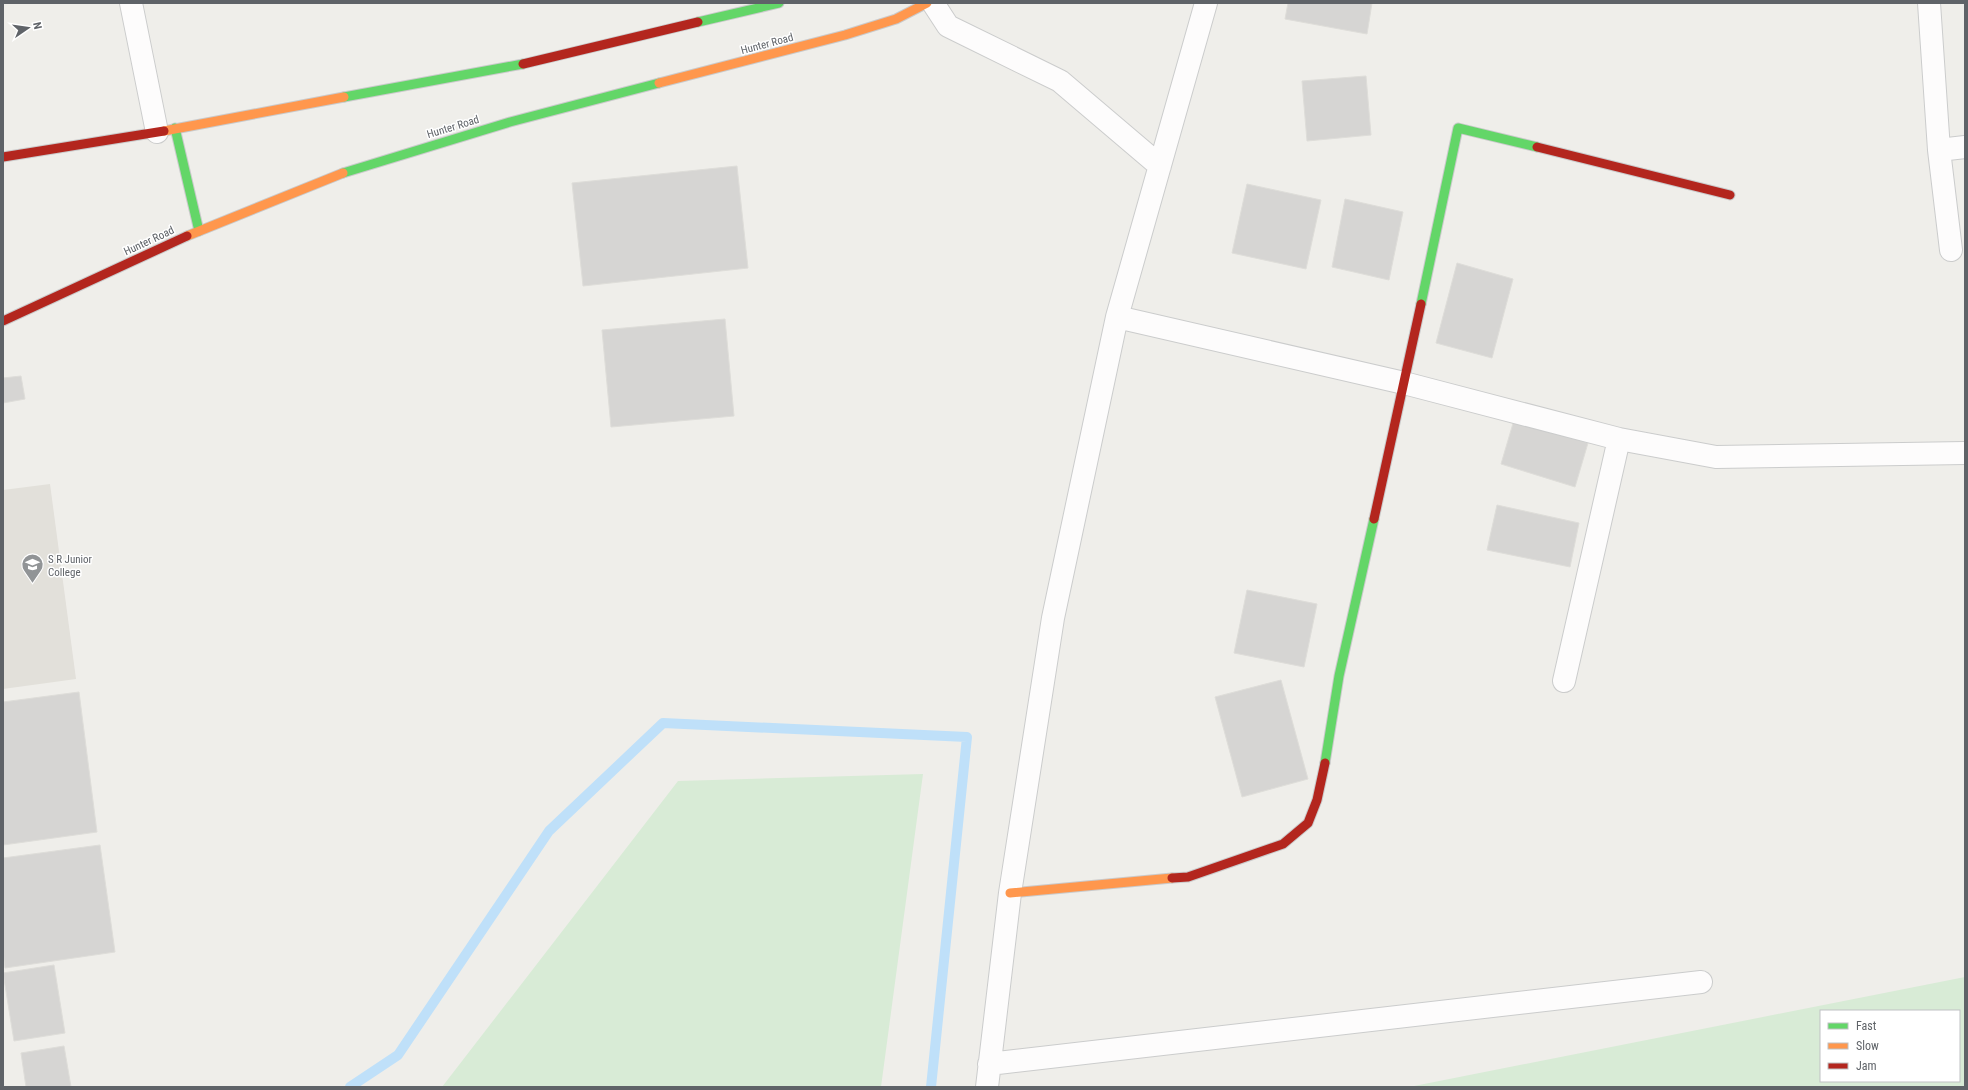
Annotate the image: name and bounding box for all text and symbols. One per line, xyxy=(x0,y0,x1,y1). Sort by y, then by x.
north arrow xyxy=(8,8,48,48)
text: N xyxy=(30,21,44,31)
street label: Hunter Road xyxy=(739,31,795,57)
street label: Hunter Road xyxy=(425,113,481,141)
street label: Hunter Road xyxy=(122,224,176,258)
school or university icon: S R Junior College xyxy=(20,552,46,585)
place label: S R Junior College xyxy=(48,553,93,579)
legend xyxy=(1820,1010,1960,1082)
text: Fast xyxy=(1856,1019,1877,1033)
text: Slow xyxy=(1856,1039,1879,1053)
text: Jam xyxy=(1856,1059,1877,1073)

